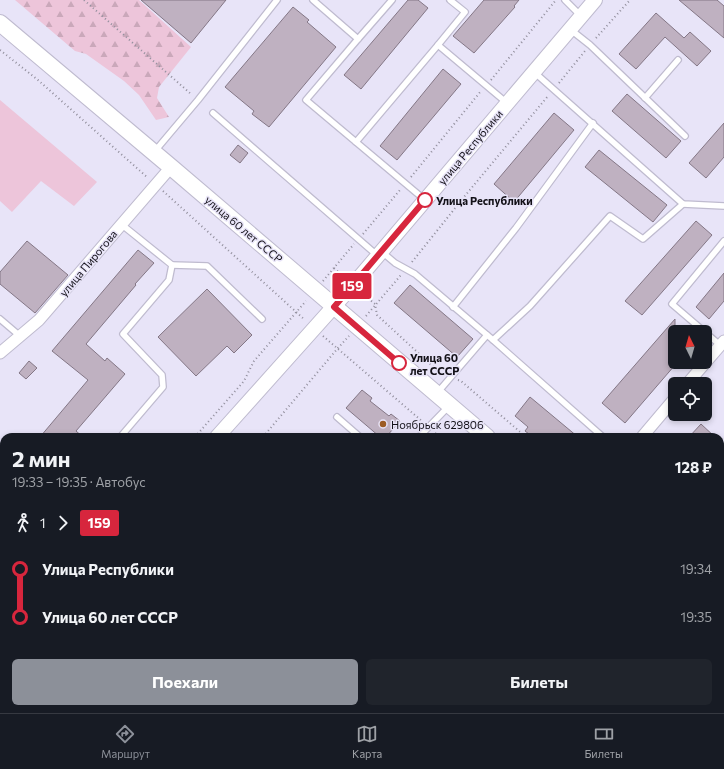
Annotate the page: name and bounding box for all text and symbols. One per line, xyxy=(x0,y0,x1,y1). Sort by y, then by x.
street label: улица Республики xyxy=(435,107,505,187)
marker: Улица Республики xyxy=(417,192,433,208)
street label: улица 60 лет СССР xyxy=(203,193,285,265)
place label: Улица Республики xyxy=(436,194,533,207)
street label: улица Пирогова xyxy=(56,227,120,299)
line badge: 159 xyxy=(329,273,375,299)
text: 159 xyxy=(340,277,364,294)
north arrow xyxy=(668,325,712,369)
map controls xyxy=(668,325,712,421)
place label: Улица 60 лет СССР xyxy=(410,351,459,377)
marker: Улица 60 лет СССР xyxy=(391,355,407,371)
button: locate xyxy=(668,377,712,421)
place label: Ноябрьск 629806 xyxy=(391,418,484,431)
marker: Ноябрьск 629806 xyxy=(378,419,388,429)
text: 2 мин xyxy=(12,445,71,472)
text: 128 ₽ xyxy=(675,458,712,476)
text: 19:33 – 19:35 · Автобус xyxy=(12,474,146,490)
icon: walk xyxy=(12,512,34,534)
icon: forward xyxy=(52,512,74,534)
text: 159 xyxy=(88,514,111,531)
text: 1 xyxy=(40,515,46,531)
text: Улица Республики xyxy=(42,560,174,578)
text: 19:34 xyxy=(680,561,712,577)
text: Улица 60 лет СССР xyxy=(42,608,178,626)
text: 19:35 xyxy=(681,609,712,625)
button: Поехали xyxy=(12,659,358,705)
button: Билеты xyxy=(366,659,712,705)
tab: Маршрут xyxy=(101,723,150,760)
tab: Карта xyxy=(352,723,382,760)
tab: Билеты xyxy=(584,723,623,760)

